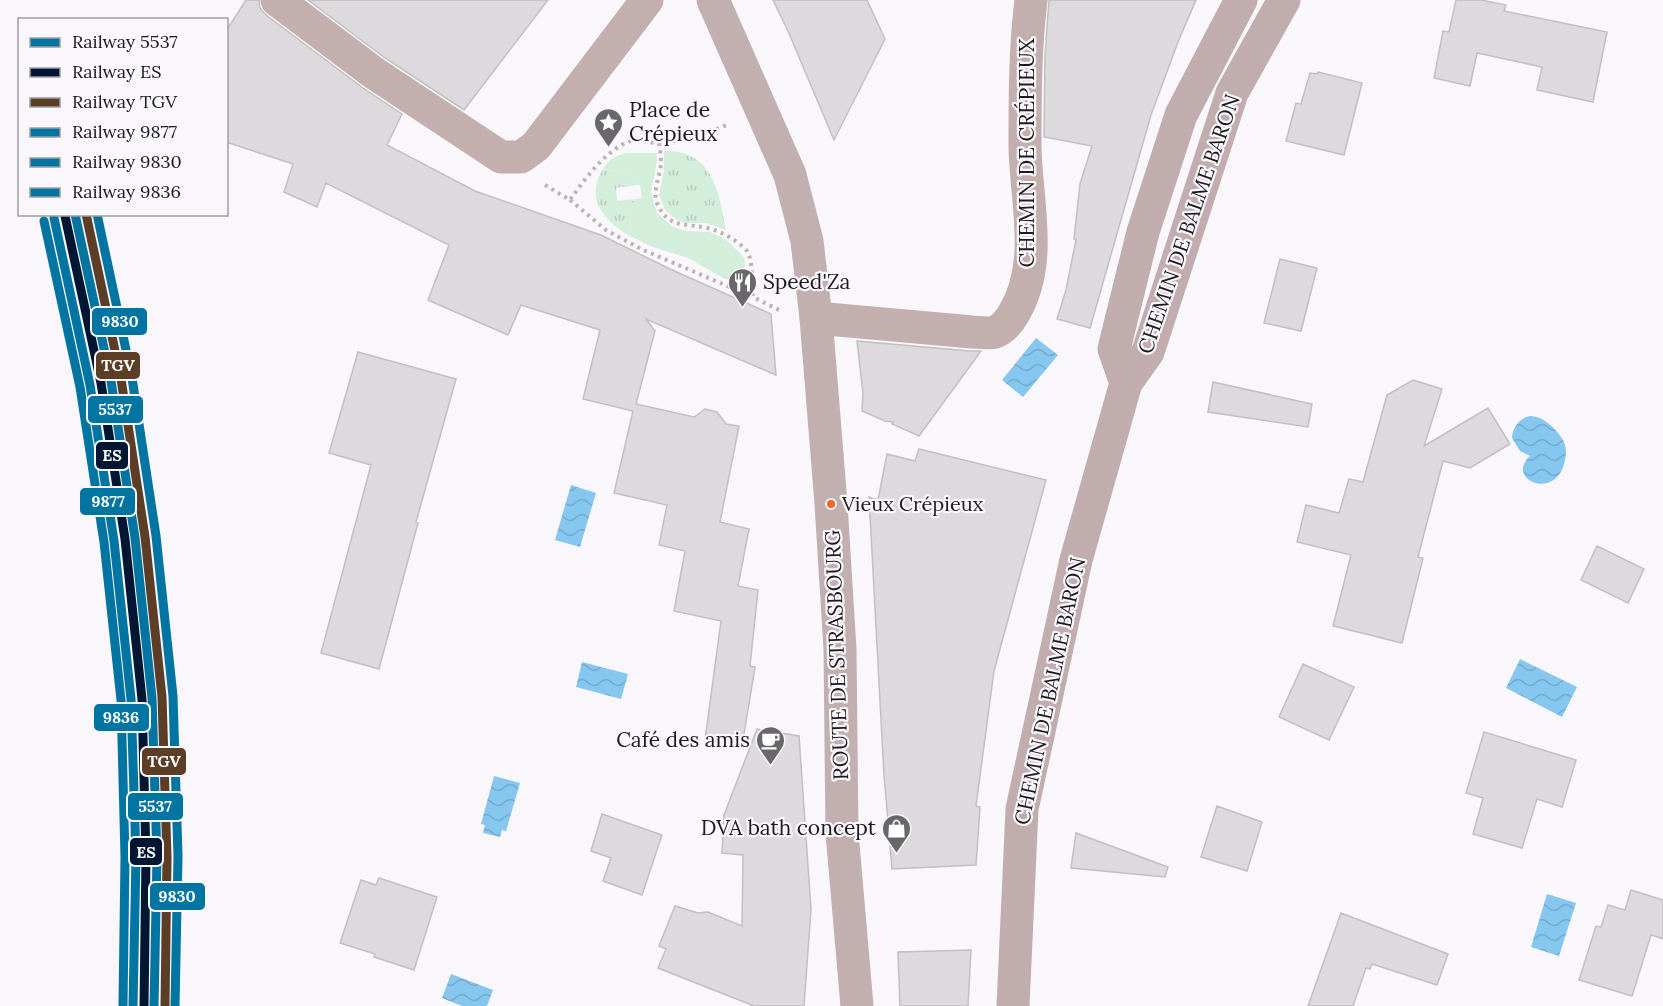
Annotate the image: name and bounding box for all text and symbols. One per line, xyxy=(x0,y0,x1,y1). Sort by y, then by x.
legend xyxy=(18,18,228,216)
text: Railway 5537 xyxy=(72,30,178,53)
street label: CHEMIN DE CRÉPIEUX xyxy=(1013,38,1040,268)
text: Railway ES xyxy=(72,60,161,83)
text: Railway TGV xyxy=(72,90,178,113)
street label: CHEMIN DE BALME BARON xyxy=(1131,90,1246,357)
place label: Place de Crépieux xyxy=(629,96,718,147)
place icon: Place de Crépieux xyxy=(592,106,624,148)
text: Railway 9877 xyxy=(72,120,177,143)
text: Railway 9830 xyxy=(72,150,182,173)
text: Railway 9836 xyxy=(72,180,181,203)
restaurant icon: Speed'Za xyxy=(726,266,758,308)
place label: Speed'Za xyxy=(763,268,851,295)
line badge: 9830 xyxy=(91,307,148,336)
text: 9830 xyxy=(101,311,139,331)
line badge: TGV xyxy=(95,351,141,380)
text: TGV xyxy=(101,355,135,375)
line badge: 5537 xyxy=(87,395,144,424)
text: 5537 xyxy=(98,399,132,419)
line badge: ES xyxy=(95,441,129,470)
text: ES xyxy=(102,445,122,465)
line badge: 9877 xyxy=(79,487,136,516)
text: 9877 xyxy=(91,491,125,511)
place label: Vieux Crépieux xyxy=(841,491,984,516)
marker: Vieux Crépieux xyxy=(825,498,837,510)
street label: ROUTE DE STRASBOURG xyxy=(819,529,854,781)
street label: CHEMIN DE BALME BARON xyxy=(1008,555,1091,827)
line badge: 9836 xyxy=(93,703,150,732)
text: 9836 xyxy=(103,707,139,727)
cafe icon: Café des amis xyxy=(755,724,787,766)
place label: Café des amis xyxy=(616,726,750,753)
line badge: TGV xyxy=(141,747,187,776)
text: TGV xyxy=(147,751,181,771)
line badge: 5537 xyxy=(127,792,184,821)
text: 5537 xyxy=(138,796,172,816)
shop icon: DVA bath concept xyxy=(881,812,913,854)
place label: DVA bath concept xyxy=(701,814,877,841)
line badge: ES xyxy=(129,837,163,866)
text: ES xyxy=(136,842,156,862)
line badge: 9830 xyxy=(149,882,206,911)
text: 9830 xyxy=(158,886,196,906)

